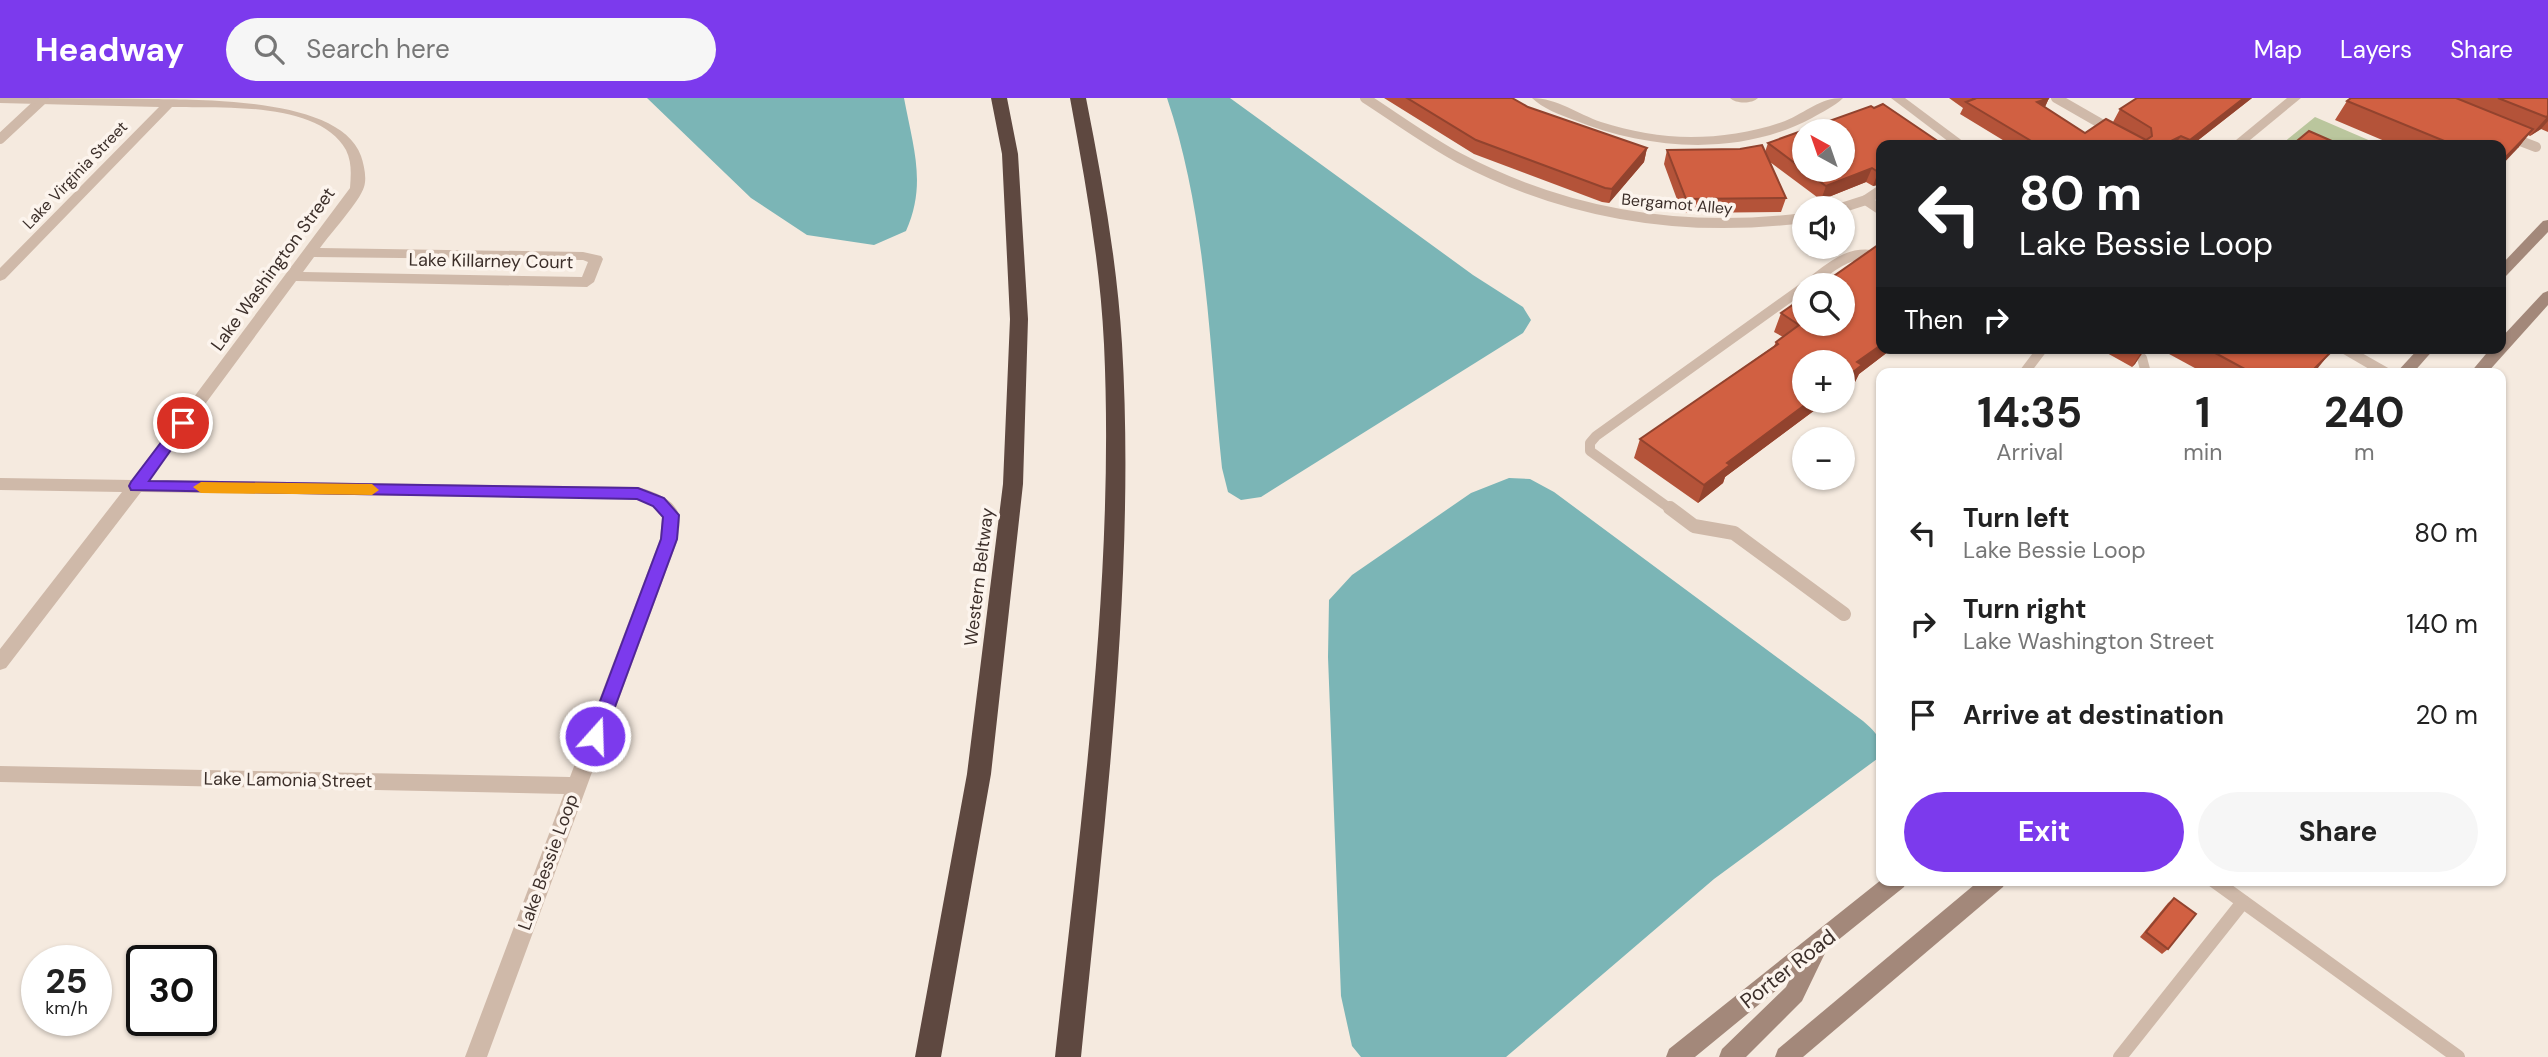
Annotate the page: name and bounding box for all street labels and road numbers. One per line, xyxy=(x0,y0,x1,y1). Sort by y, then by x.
street label: Lake Virginia Street xyxy=(18,117,132,233)
street label: Lake Washington Street xyxy=(205,182,341,356)
street label: Bergamot Alley xyxy=(1621,189,1734,219)
street label: Lake Killarney Court xyxy=(408,248,574,274)
street label: Western Beltway xyxy=(959,506,999,648)
street label: Lake Lamonia Street xyxy=(203,767,373,793)
street label: Lake Bessie Loop xyxy=(512,791,584,933)
street label: Porter Road xyxy=(1735,923,1841,1015)

